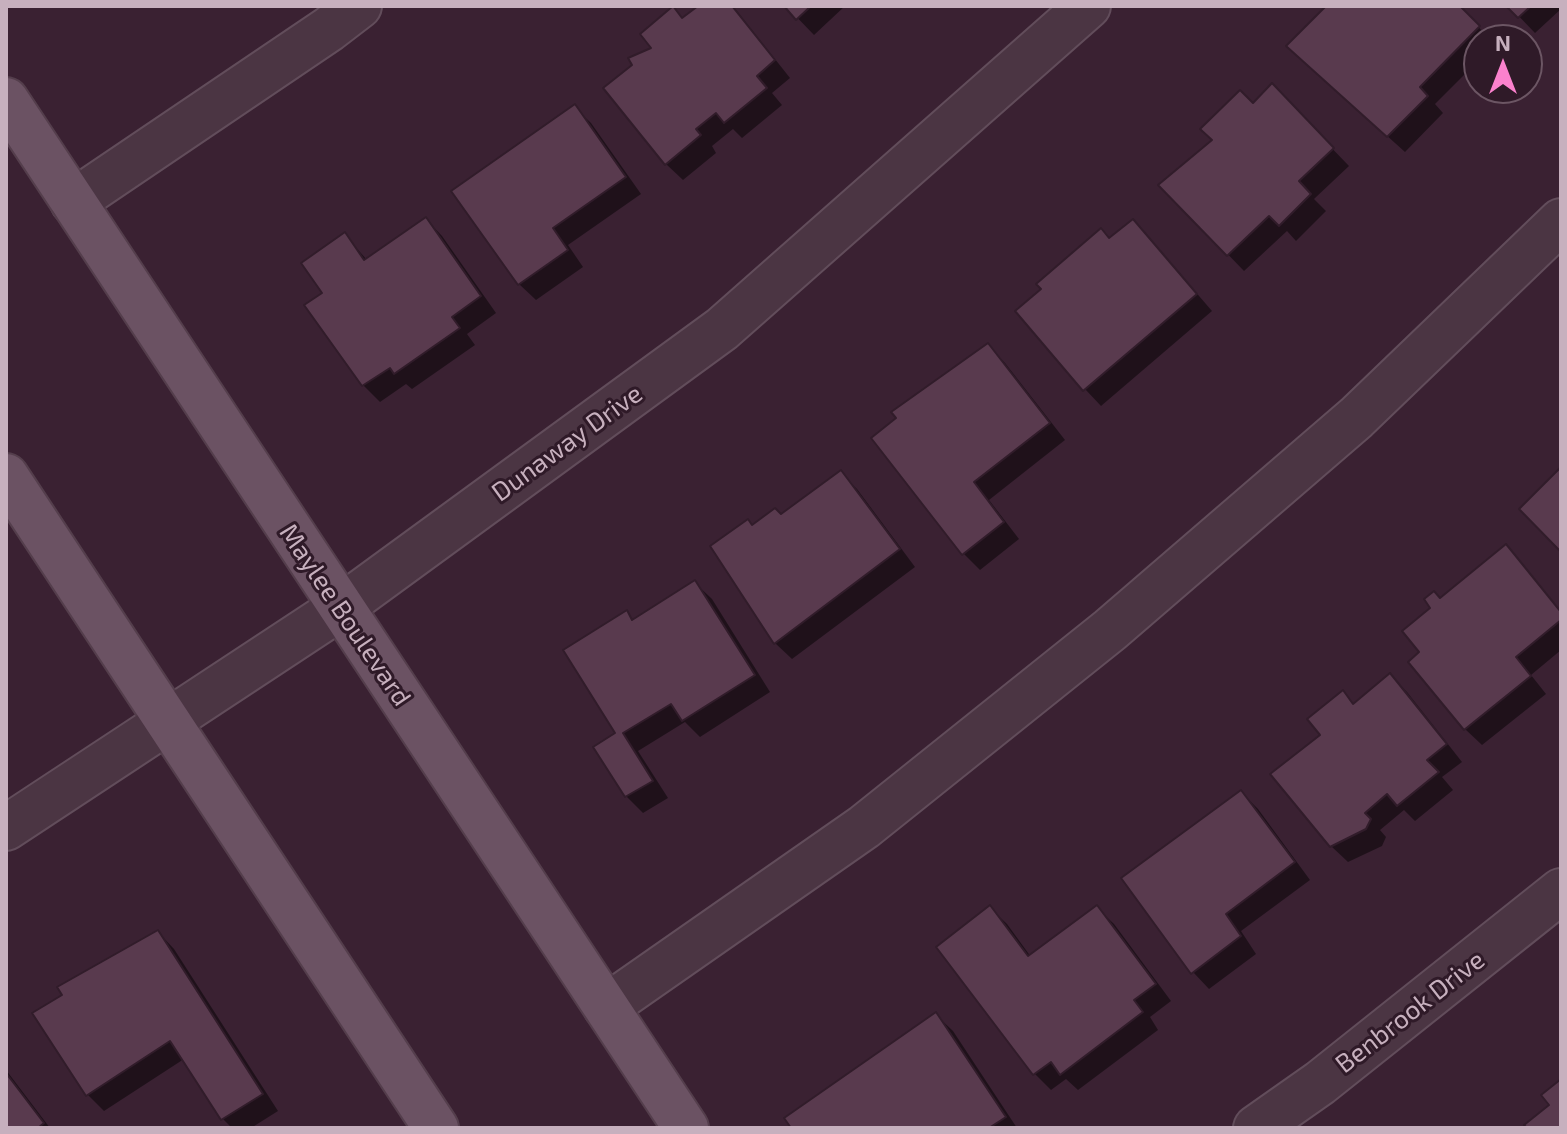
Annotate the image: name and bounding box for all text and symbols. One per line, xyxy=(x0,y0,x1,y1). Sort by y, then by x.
north arrow xyxy=(1463,24,1543,104)
text: N xyxy=(1495,29,1511,55)
street label: Dunaway Drive xyxy=(486,378,648,508)
street label: Maylee Boulevard xyxy=(273,518,417,712)
street label: Benbrook Drive xyxy=(1329,944,1491,1080)

